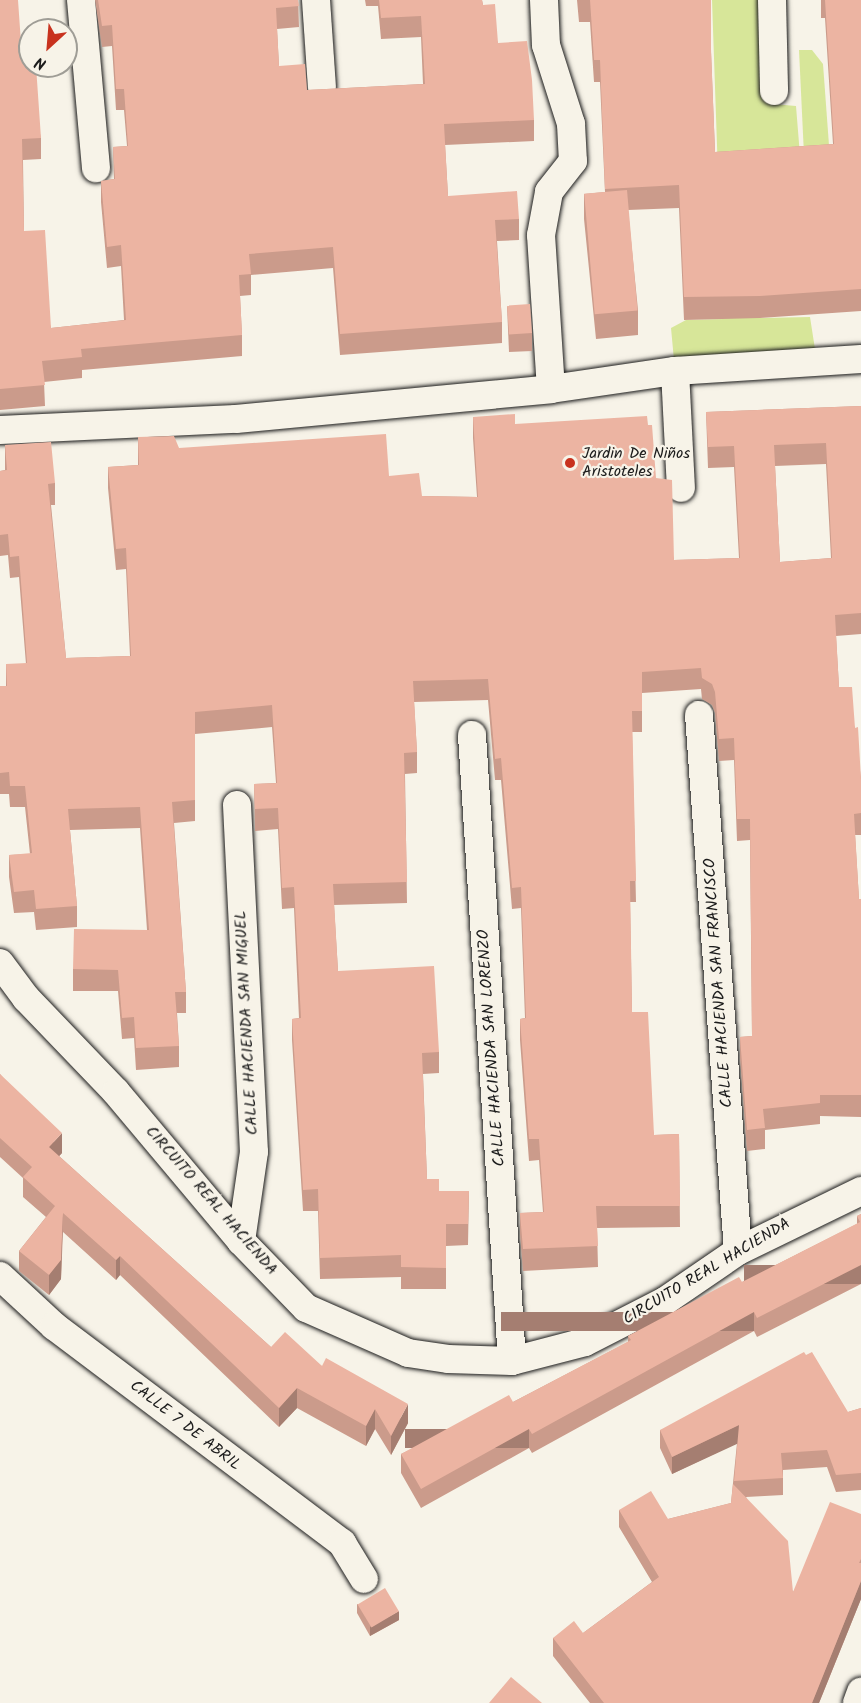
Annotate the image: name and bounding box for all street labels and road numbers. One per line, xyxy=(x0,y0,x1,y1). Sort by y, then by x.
street label: CALLE HACIENDA SAN FRANCISCO xyxy=(701,857,737,1109)
street label: CALLE HACIENDA SAN MIGUEL xyxy=(232,910,262,1136)
street label: CALLE HACIENDA SAN LORENZO xyxy=(474,929,510,1167)
street label: CIRCUITO REAL HACIENDA xyxy=(141,1122,281,1280)
street label: CIRCUITO REAL HACIENDA xyxy=(620,1214,794,1330)
street label: CALLE 7 DE ABRIL xyxy=(126,1377,244,1475)

